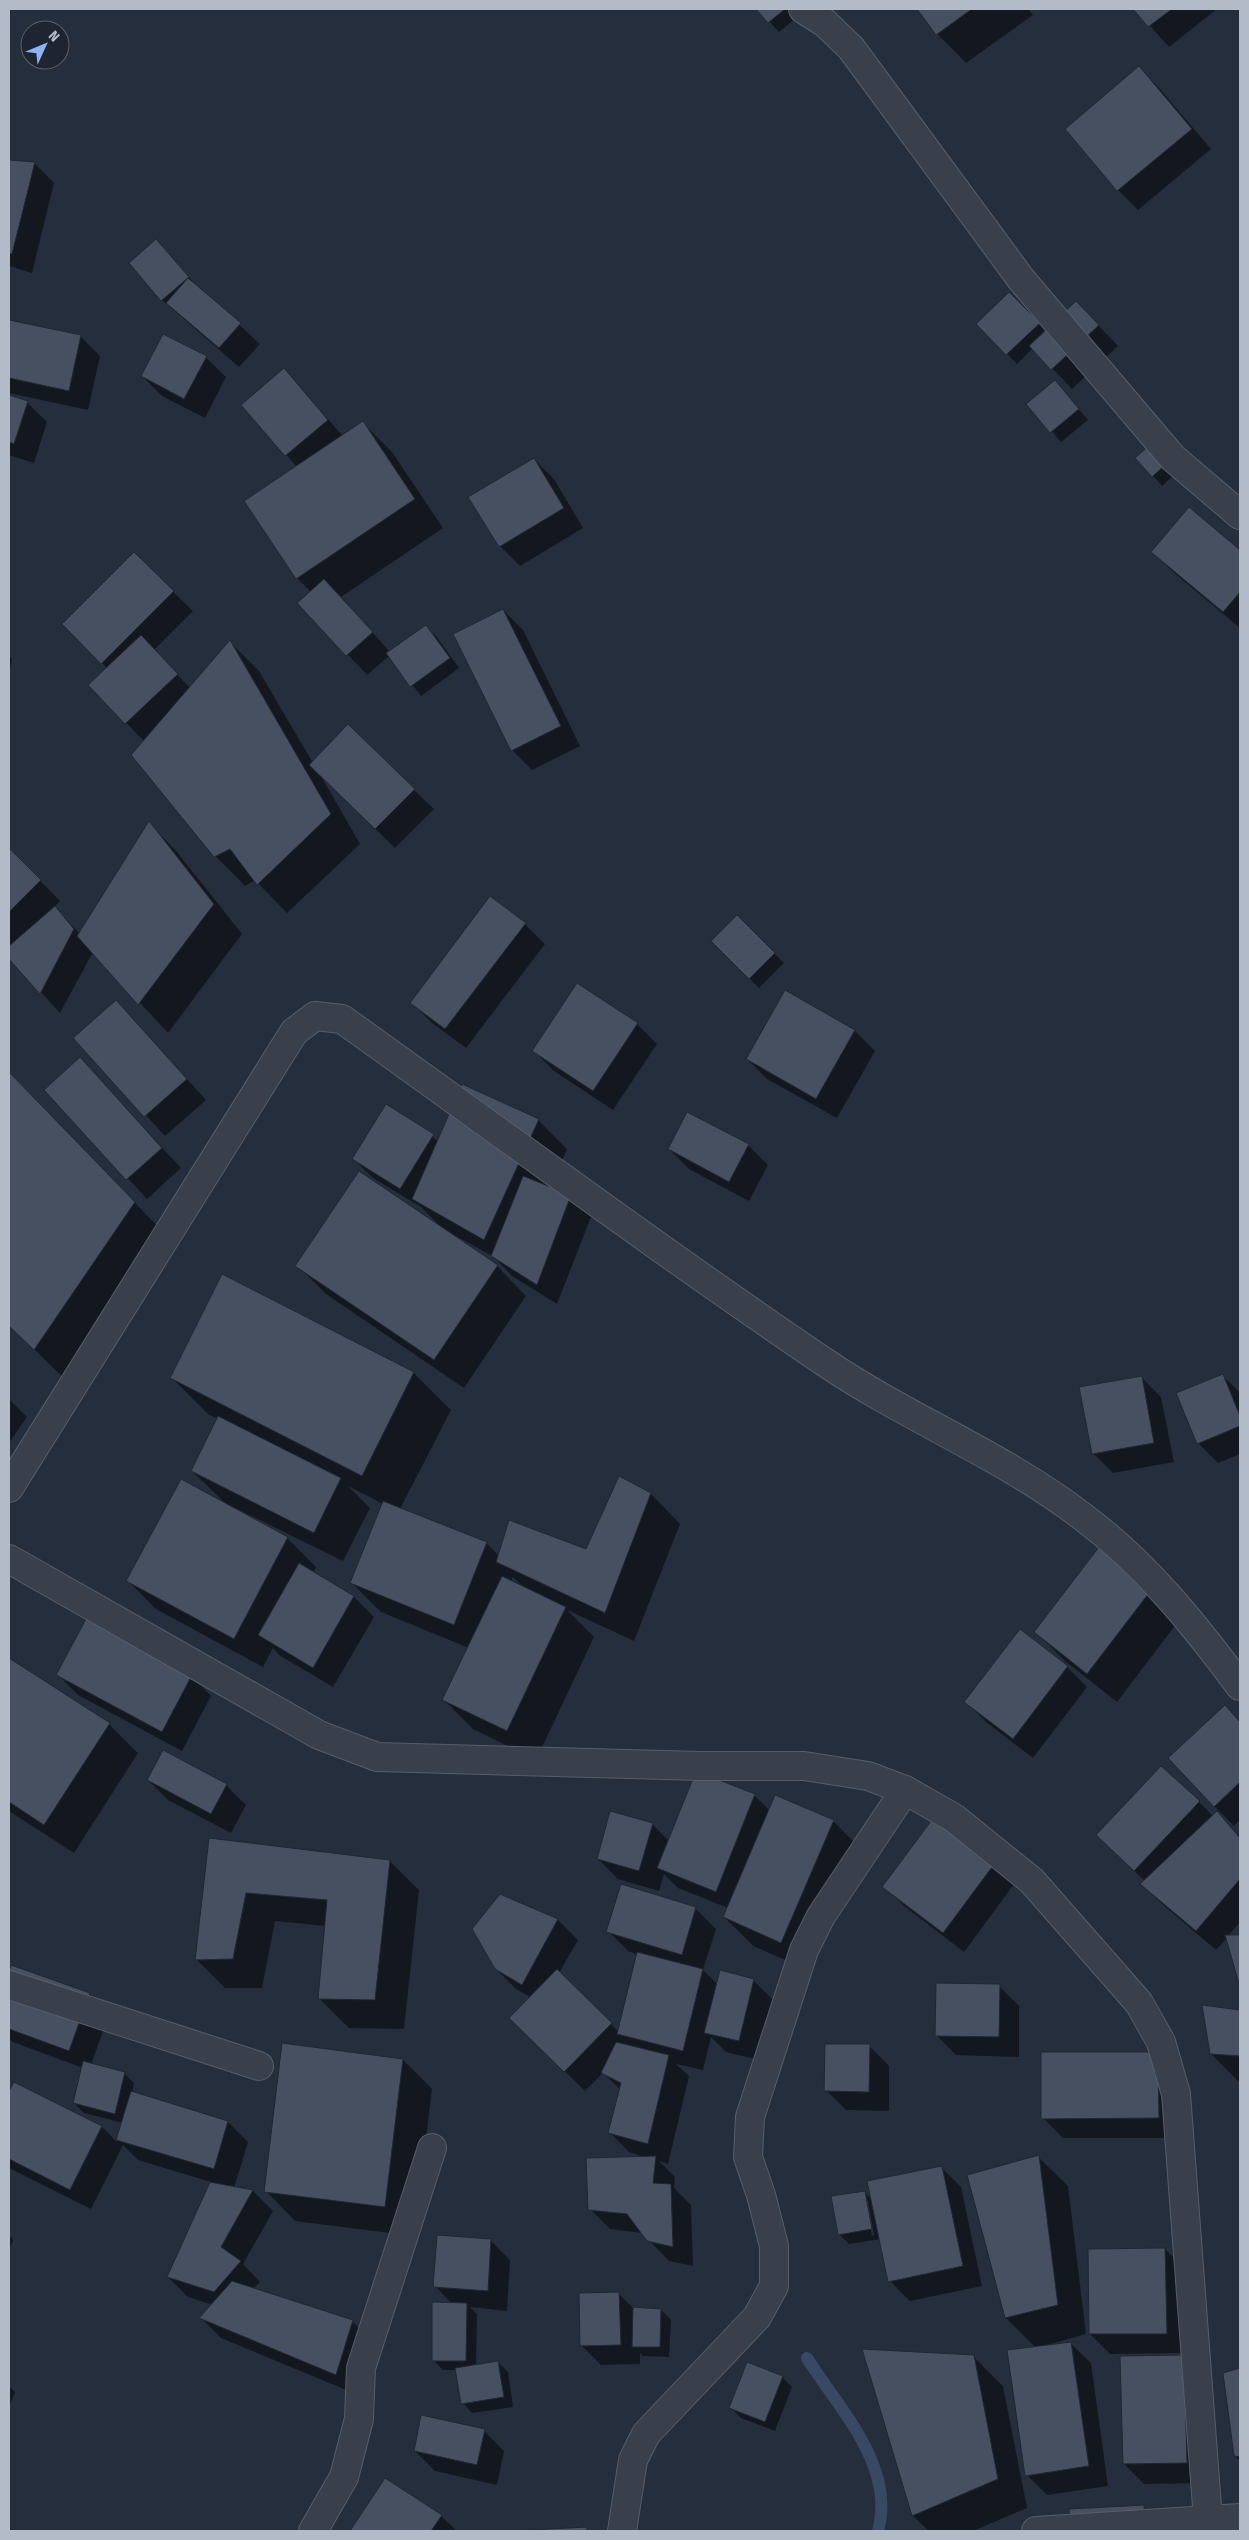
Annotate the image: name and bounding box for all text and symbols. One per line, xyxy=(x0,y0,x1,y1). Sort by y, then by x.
north arrow xyxy=(20,20,70,70)
text: N xyxy=(45,27,63,45)

